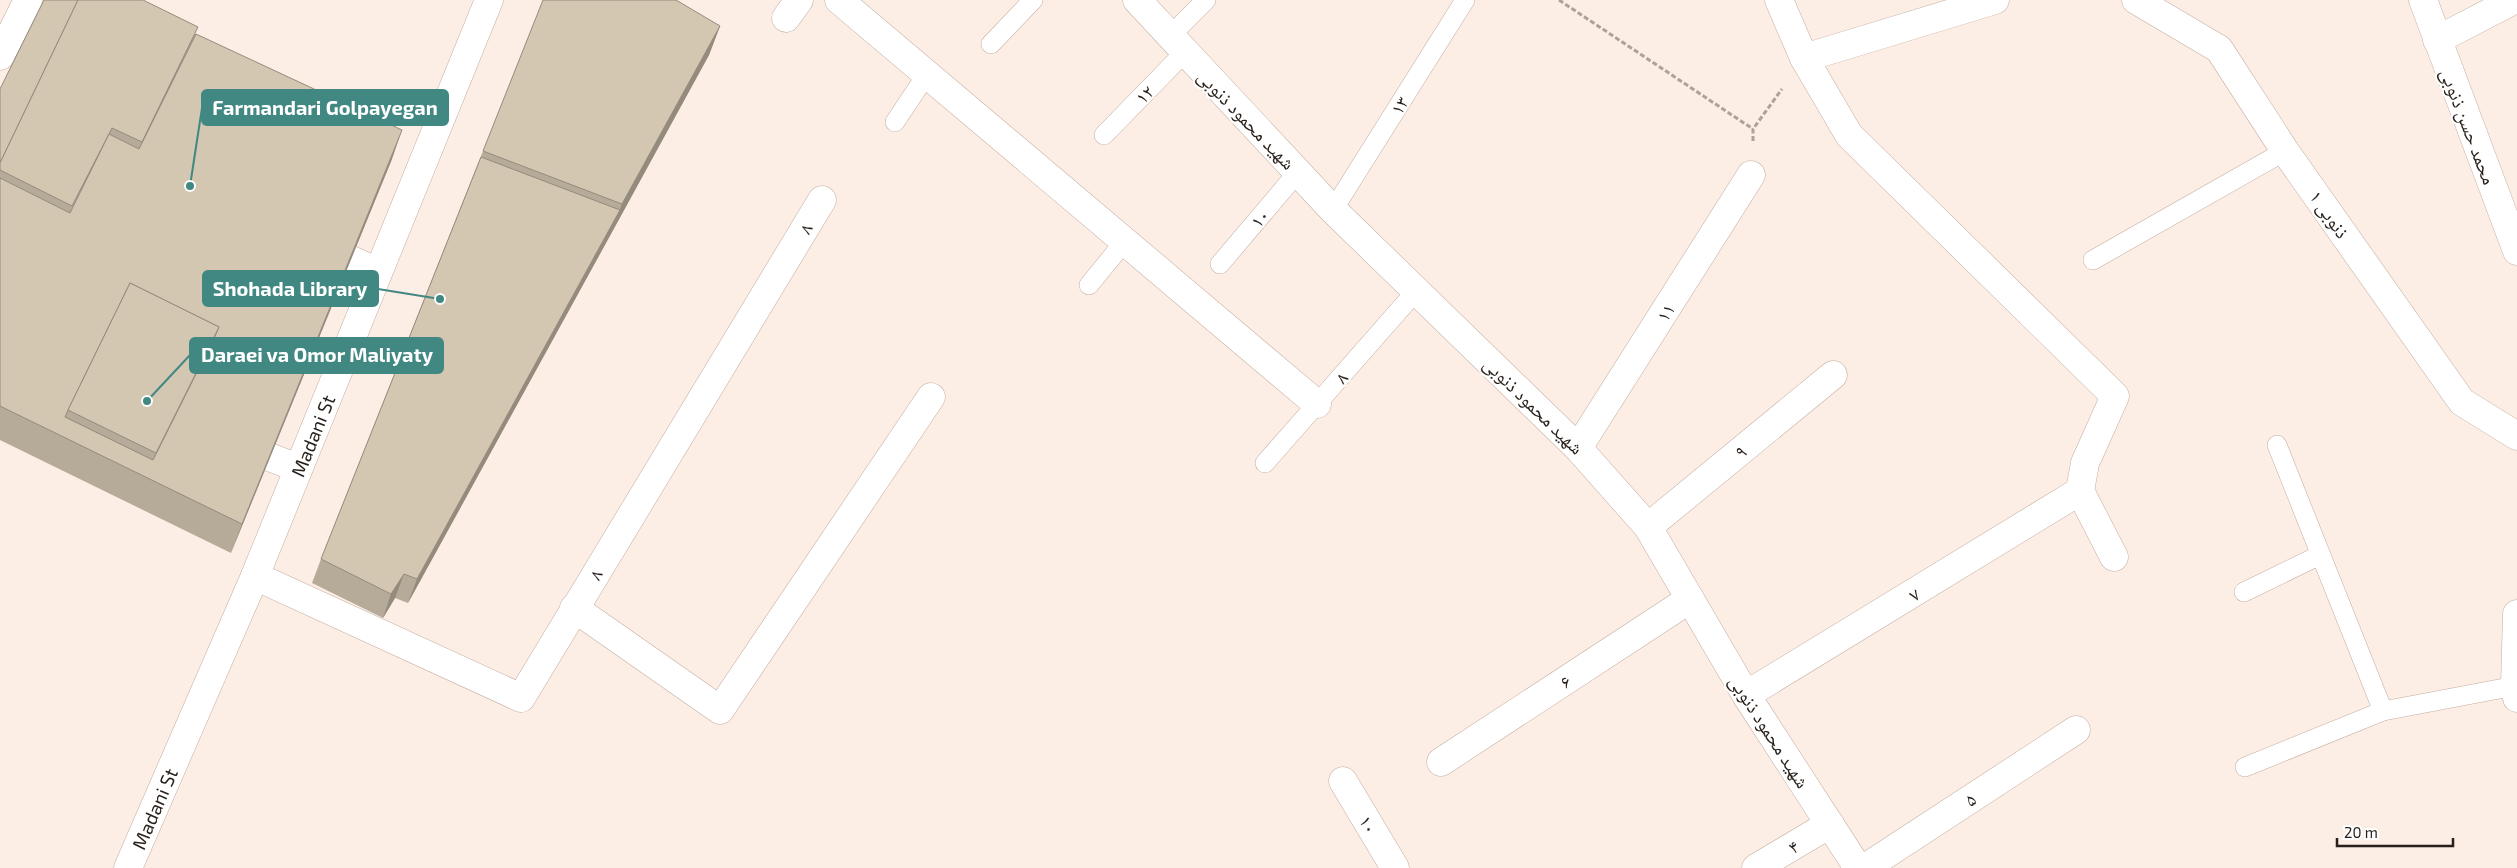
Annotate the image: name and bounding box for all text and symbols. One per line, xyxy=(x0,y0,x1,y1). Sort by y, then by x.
street label: شهید محمود ذنوبی xyxy=(1193,64,1301,175)
street label: محمد حسن ذنوبی xyxy=(2435,65,2502,188)
street label: ۱۲ xyxy=(1130,80,1158,108)
callout: Farmandari Golpayegan xyxy=(202,90,448,125)
street label: ۱۳ xyxy=(1385,92,1413,118)
text: Farmandari Golpayegan xyxy=(212,95,438,120)
street label: ذنوبی ۱ xyxy=(2305,186,2355,243)
street label: ۱۰ xyxy=(1245,204,1273,232)
street label: ۸ xyxy=(793,218,817,238)
callout: Shohada Library xyxy=(203,271,378,306)
text: Shohada Library xyxy=(213,276,368,301)
street label: ۱۱ xyxy=(1651,299,1679,325)
callout: Daraei va Omor Maliyaty xyxy=(190,338,443,373)
text: Daraei va Omor Maliyaty xyxy=(201,342,434,367)
street label: شهید محمود ذنوبی xyxy=(1478,351,1589,459)
street label: ۸ xyxy=(1330,366,1353,388)
street label: Madani St xyxy=(285,391,339,480)
street label: ۹ xyxy=(1729,439,1751,463)
street label: ۸ xyxy=(583,564,607,584)
street label: ۷ xyxy=(1904,582,1924,606)
street label: ۶ xyxy=(1555,669,1575,693)
street label: شهید محمود ذنوبی xyxy=(1724,670,1815,792)
street label: Madani St xyxy=(126,764,182,853)
street label: ۵ xyxy=(1960,787,1980,811)
street label: ۱۰ xyxy=(1355,811,1383,837)
scale bar xyxy=(2337,816,2453,848)
text: 20 m xyxy=(2344,823,2378,841)
street label: ۴ xyxy=(1783,834,1803,858)

